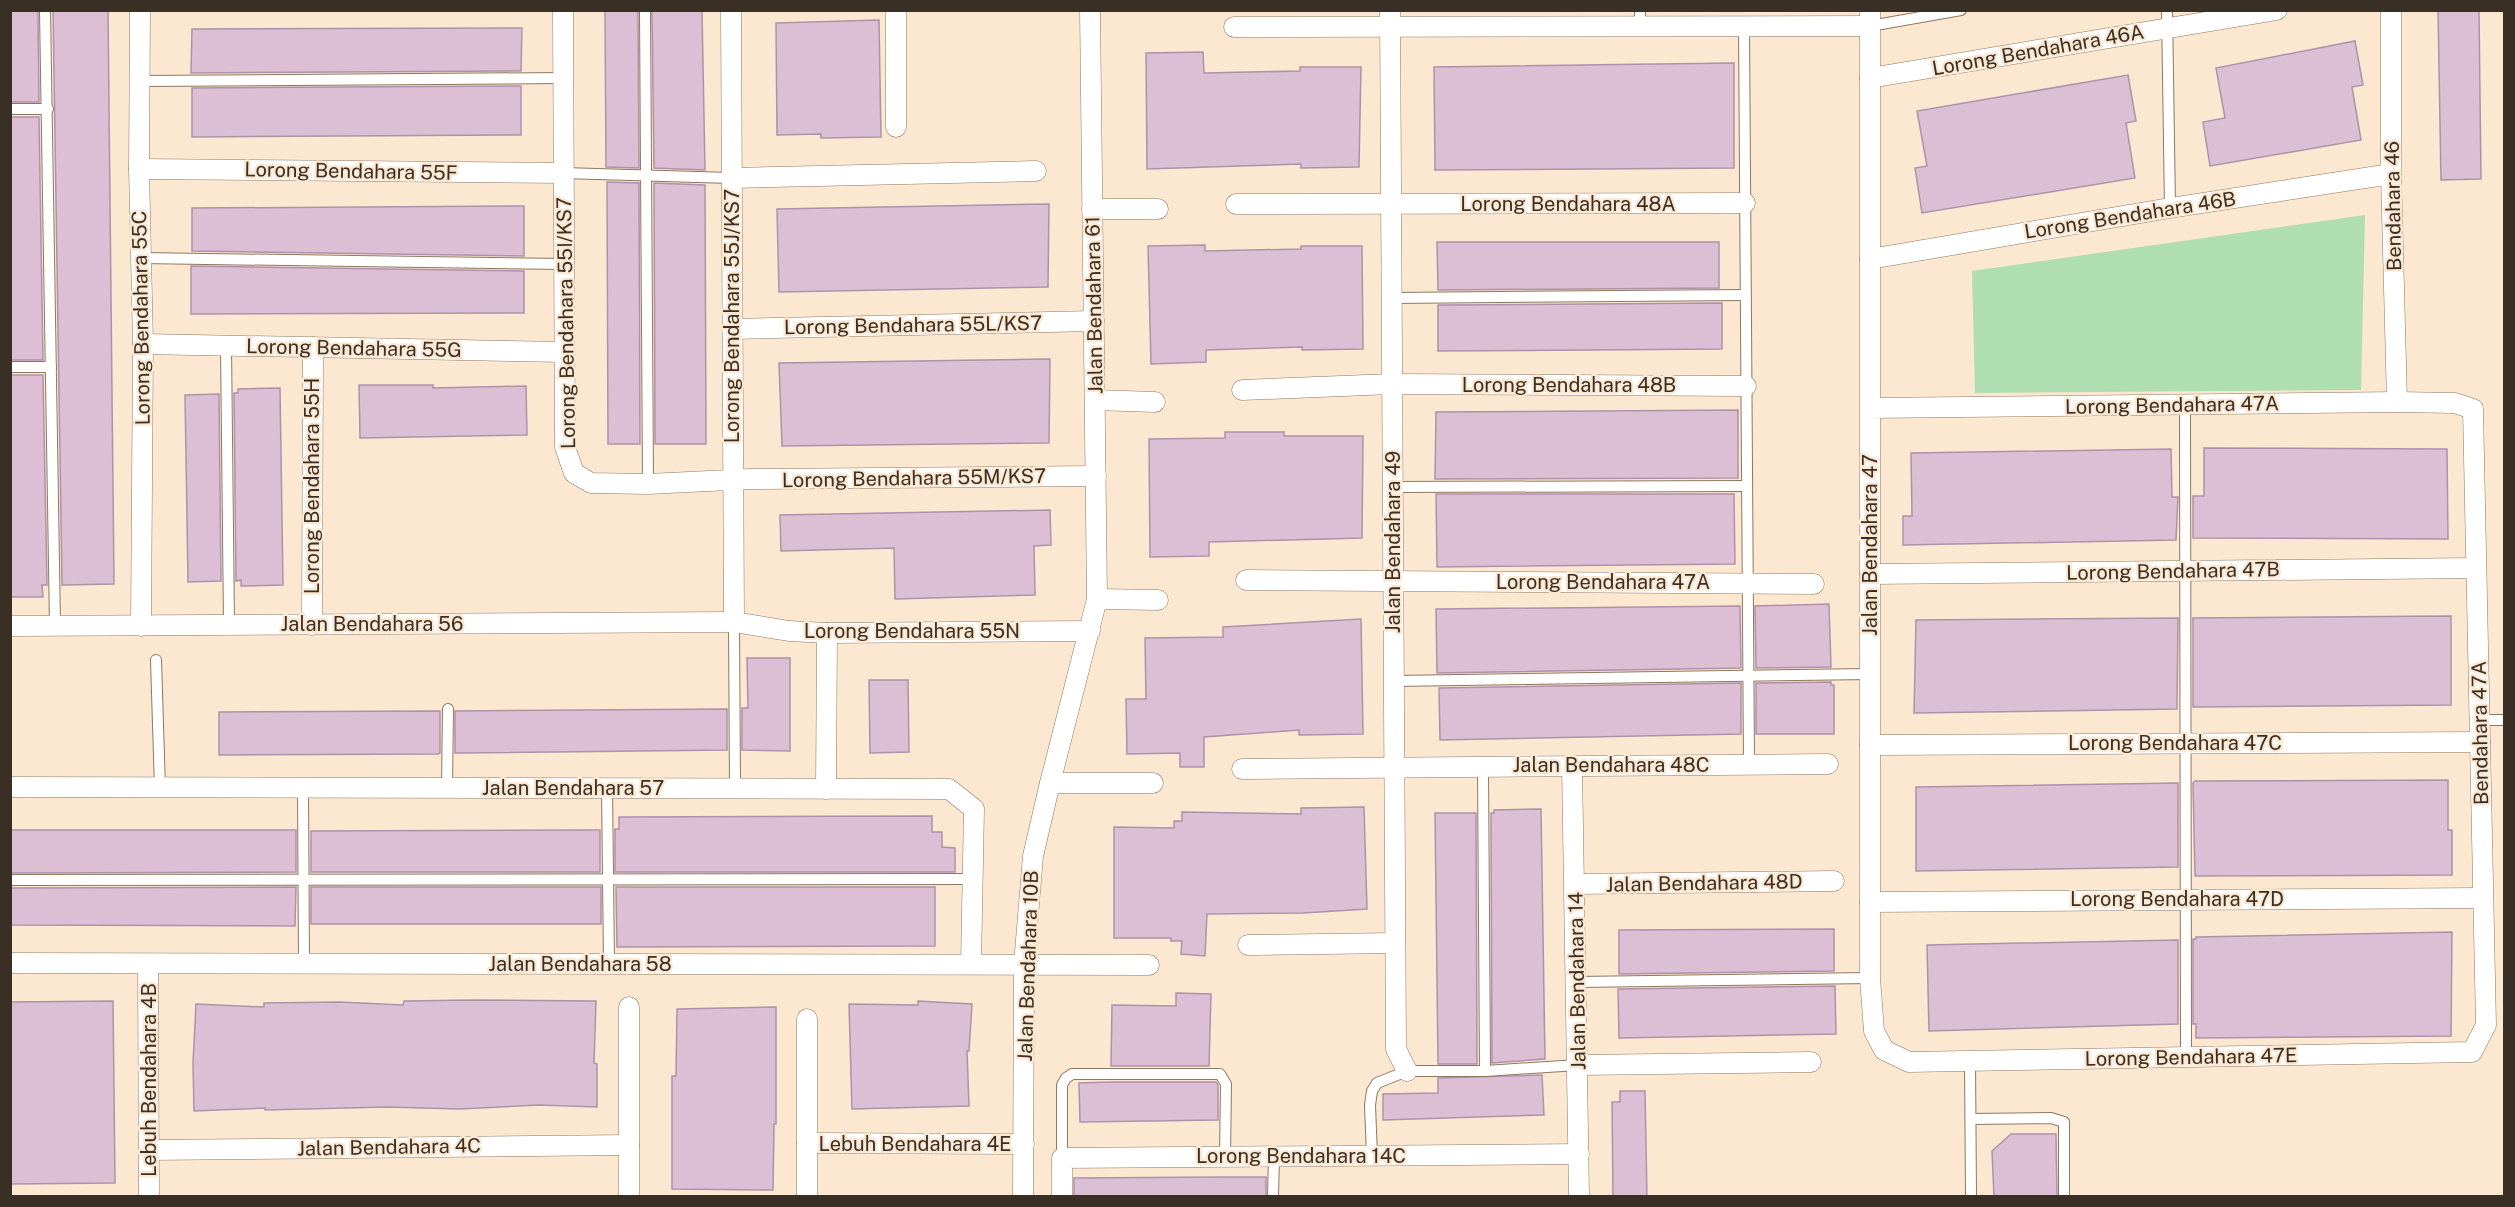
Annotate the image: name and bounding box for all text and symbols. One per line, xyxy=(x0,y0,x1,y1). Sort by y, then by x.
street label: Lorong Bendahara 46A xyxy=(1930,20,2146,80)
street label: Bendahara 46 xyxy=(2380,141,2406,271)
street label: Lorong Bendahara 55F xyxy=(244,157,458,185)
street label: Lorong Bendahara 46B xyxy=(2022,186,2238,244)
street label: Lorong Bendahara 55J/KS7 xyxy=(720,189,744,443)
street label: Lorong Bendahara 48A xyxy=(1460,192,1676,216)
street label: Lorong Bendahara 55I/KS7 xyxy=(552,197,580,449)
street label: Lorong Bendahara 55C xyxy=(127,210,155,426)
street label: Jalan Bendahara 61 xyxy=(1080,216,1108,394)
street label: Lorong Bendahara 55L/KS7 xyxy=(784,311,1042,339)
street label: Lorong Bendahara 55G xyxy=(246,334,462,362)
street label: Lorong Bendahara 48B xyxy=(1462,373,1676,397)
street label: Lorong Bendahara 55H xyxy=(300,378,324,594)
street label: Lorong Bendahara 47A xyxy=(2065,391,2279,419)
street label: Jalan Bendahara 49 xyxy=(1381,451,1405,633)
street label: Jalan Bendahara 47 xyxy=(1858,454,1882,636)
street label: Lorong Bendahara 55M/KS7 xyxy=(782,464,1046,492)
street label: Lorong Bendahara 47B xyxy=(2066,557,2280,585)
street label: Lorong Bendahara 47A xyxy=(1496,570,1710,594)
street label: Jalan Bendahara 56 xyxy=(281,612,463,636)
street label: Lorong Bendahara 55N xyxy=(804,619,1020,643)
street label: Bendahara 47A xyxy=(2467,661,2493,805)
street label: Lorong Bendahara 47C xyxy=(2068,731,2282,755)
street label: Jalan Bendahara 48C xyxy=(1513,753,1709,777)
street label: Jalan Bendahara 57 xyxy=(482,776,664,800)
street label: Jalan Bendahara 48D xyxy=(1605,869,1803,897)
street label: Jalan Bendahara 10B xyxy=(1013,870,1043,1062)
street label: Lorong Bendahara 47D xyxy=(2070,887,2284,911)
street label: Jalan Bendahara 14 xyxy=(1563,892,1591,1070)
street label: Jalan Bendahara 58 xyxy=(488,952,672,976)
street label: Lebuh Bendahara 4B xyxy=(137,983,161,1177)
street label: Lorong Bendahara 47E xyxy=(2085,1043,2297,1071)
street label: Lebuh Bendahara 4E xyxy=(819,1132,1011,1156)
street label: Jalan Bendahara 4C xyxy=(297,1133,481,1161)
street label: Lorong Bendahara 14C xyxy=(1196,1144,1406,1168)

